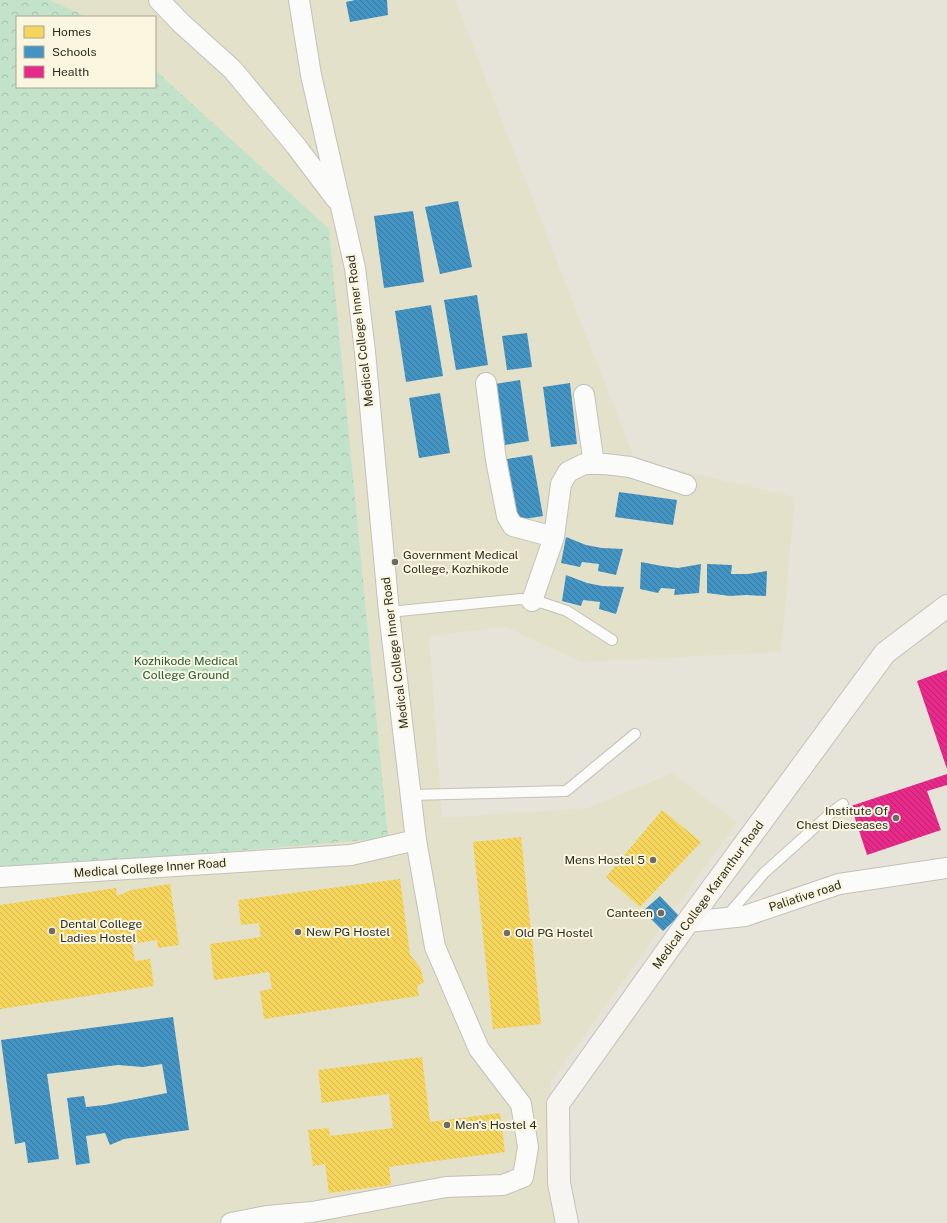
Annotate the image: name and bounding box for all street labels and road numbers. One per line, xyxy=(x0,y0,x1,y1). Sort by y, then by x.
street label: Medical College Inner Road xyxy=(344,254,376,408)
street label: Medical College Inner Road xyxy=(379,576,411,730)
street label: Medical College Karanthur Road xyxy=(649,818,767,972)
street label: Medical College Inner Road xyxy=(73,856,227,880)
street label: Paliative road xyxy=(767,878,843,914)

